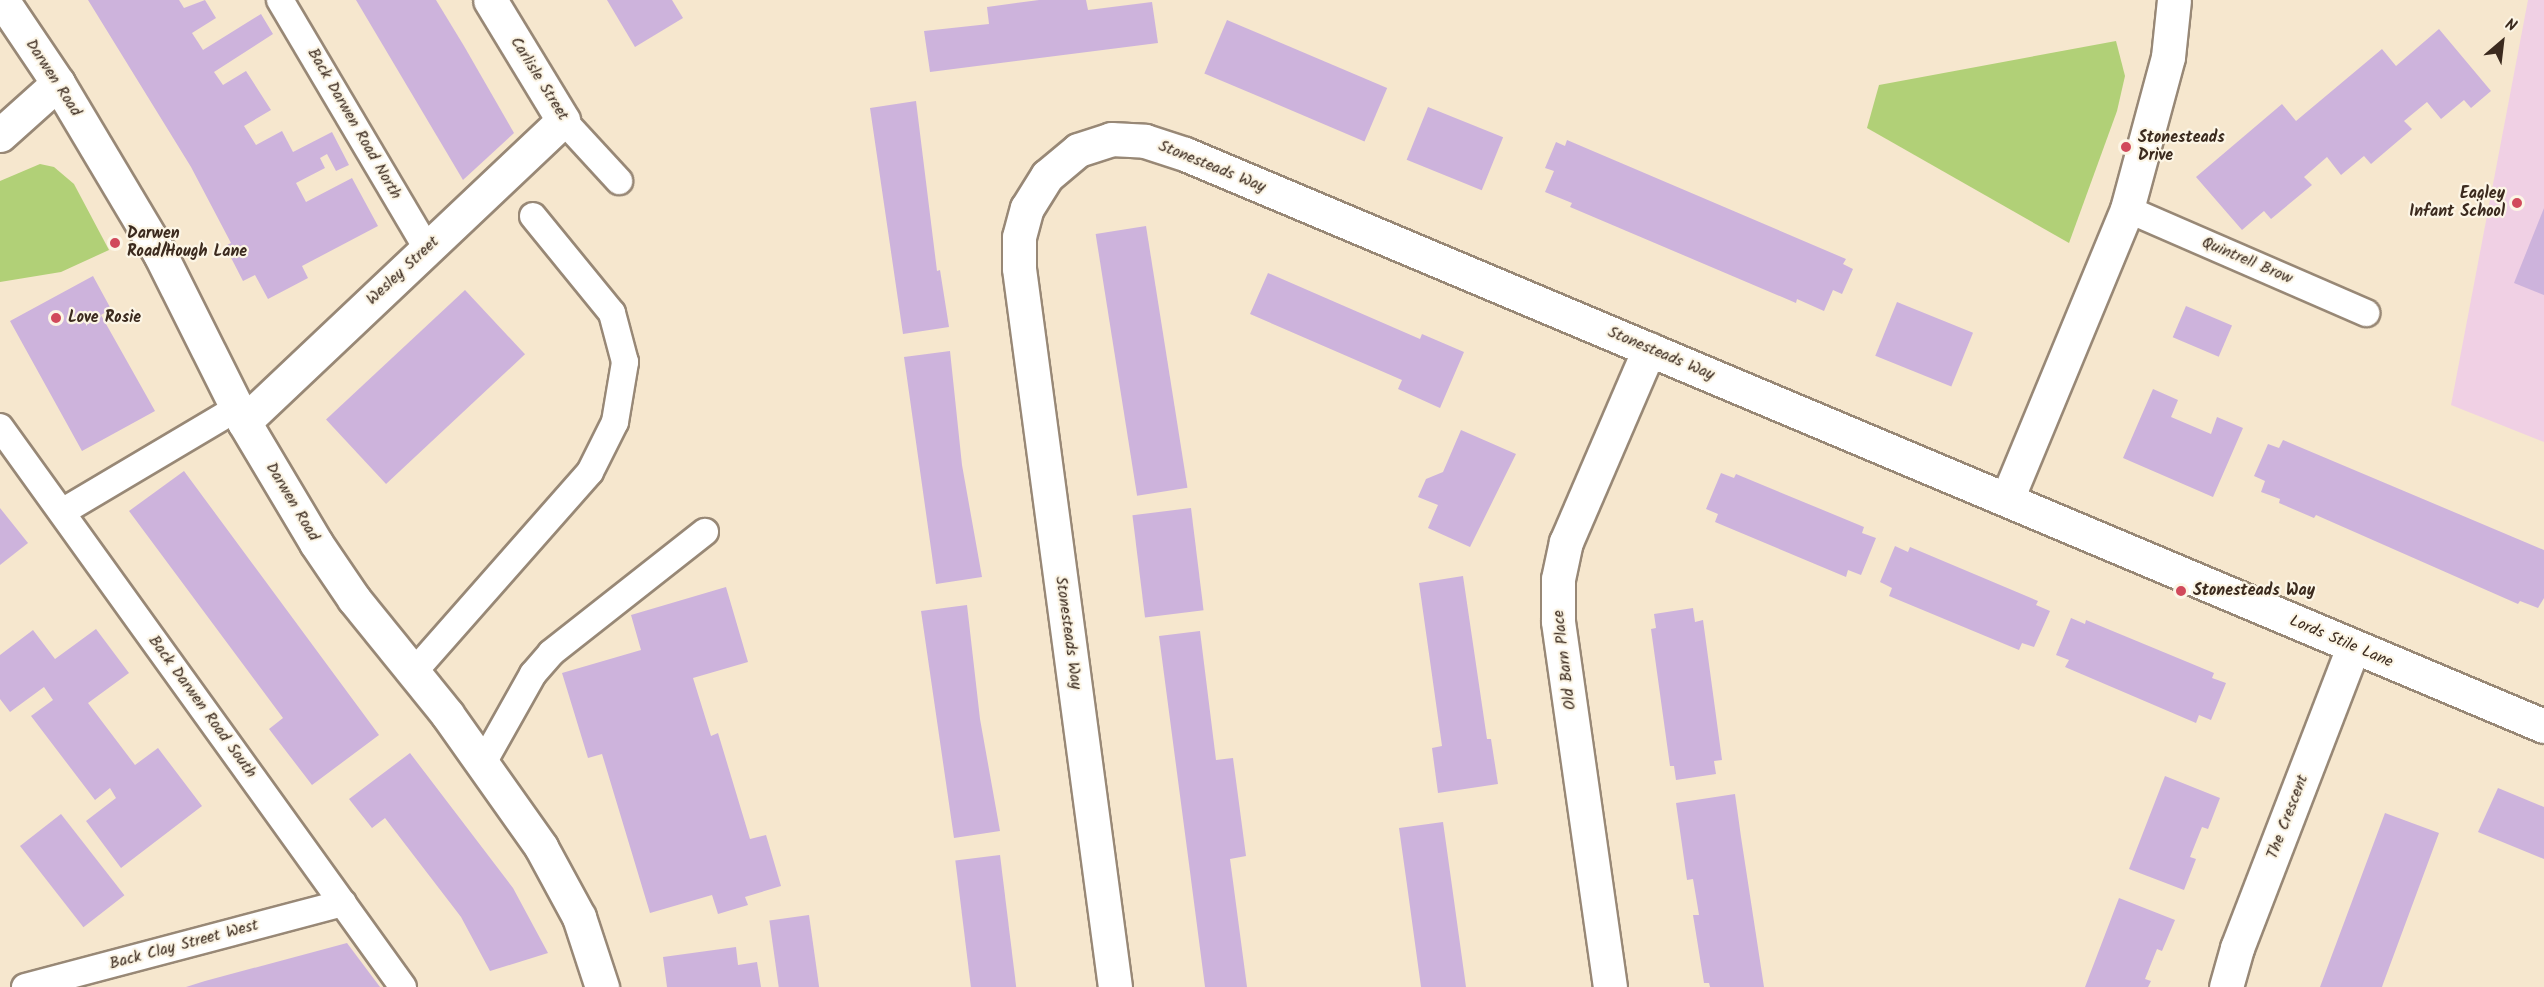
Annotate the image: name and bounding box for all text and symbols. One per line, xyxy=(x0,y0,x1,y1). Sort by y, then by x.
north arrow xyxy=(2472,12,2532,72)
text: N xyxy=(2500,12,2521,39)
street label: Carlisle Street xyxy=(506,34,572,124)
street label: Darwen Road xyxy=(21,36,85,120)
street label: Back Darwen Road North xyxy=(303,45,405,203)
place label: Stonesteads Drive xyxy=(2138,128,2225,166)
street label: Stonesteads Way xyxy=(1156,137,1268,197)
marker: Stonesteads Drive xyxy=(2119,140,2133,154)
place label: Eagley Infant School xyxy=(2409,184,2505,222)
marker: Eagley Infant School xyxy=(2510,196,2524,210)
place label: Darwen Road/Hough Lane xyxy=(127,224,247,262)
street label: Wesley Street xyxy=(363,233,443,309)
street label: Quintrell Brow xyxy=(2199,233,2295,289)
marker: Darwen Road/Hough Lane xyxy=(108,236,122,250)
place label: Love Rosie xyxy=(68,308,141,328)
marker: Love Rosie xyxy=(49,311,63,325)
street label: Stonesteads Way xyxy=(1605,323,1717,385)
street label: Darwen Road xyxy=(261,459,323,545)
street label: Stonesteads Way xyxy=(1051,575,1085,691)
place label: Stonesteads Way xyxy=(2193,581,2315,601)
marker: Stonesteads Way xyxy=(2174,584,2188,598)
street label: Old Barn Place xyxy=(1549,609,1581,711)
street label: Lords Stile Lane xyxy=(2286,612,2396,672)
street label: Back Darwen Road South xyxy=(144,632,260,782)
street label: The Crescent xyxy=(2263,772,2313,862)
street label: Back Clay Street West xyxy=(107,916,261,974)

